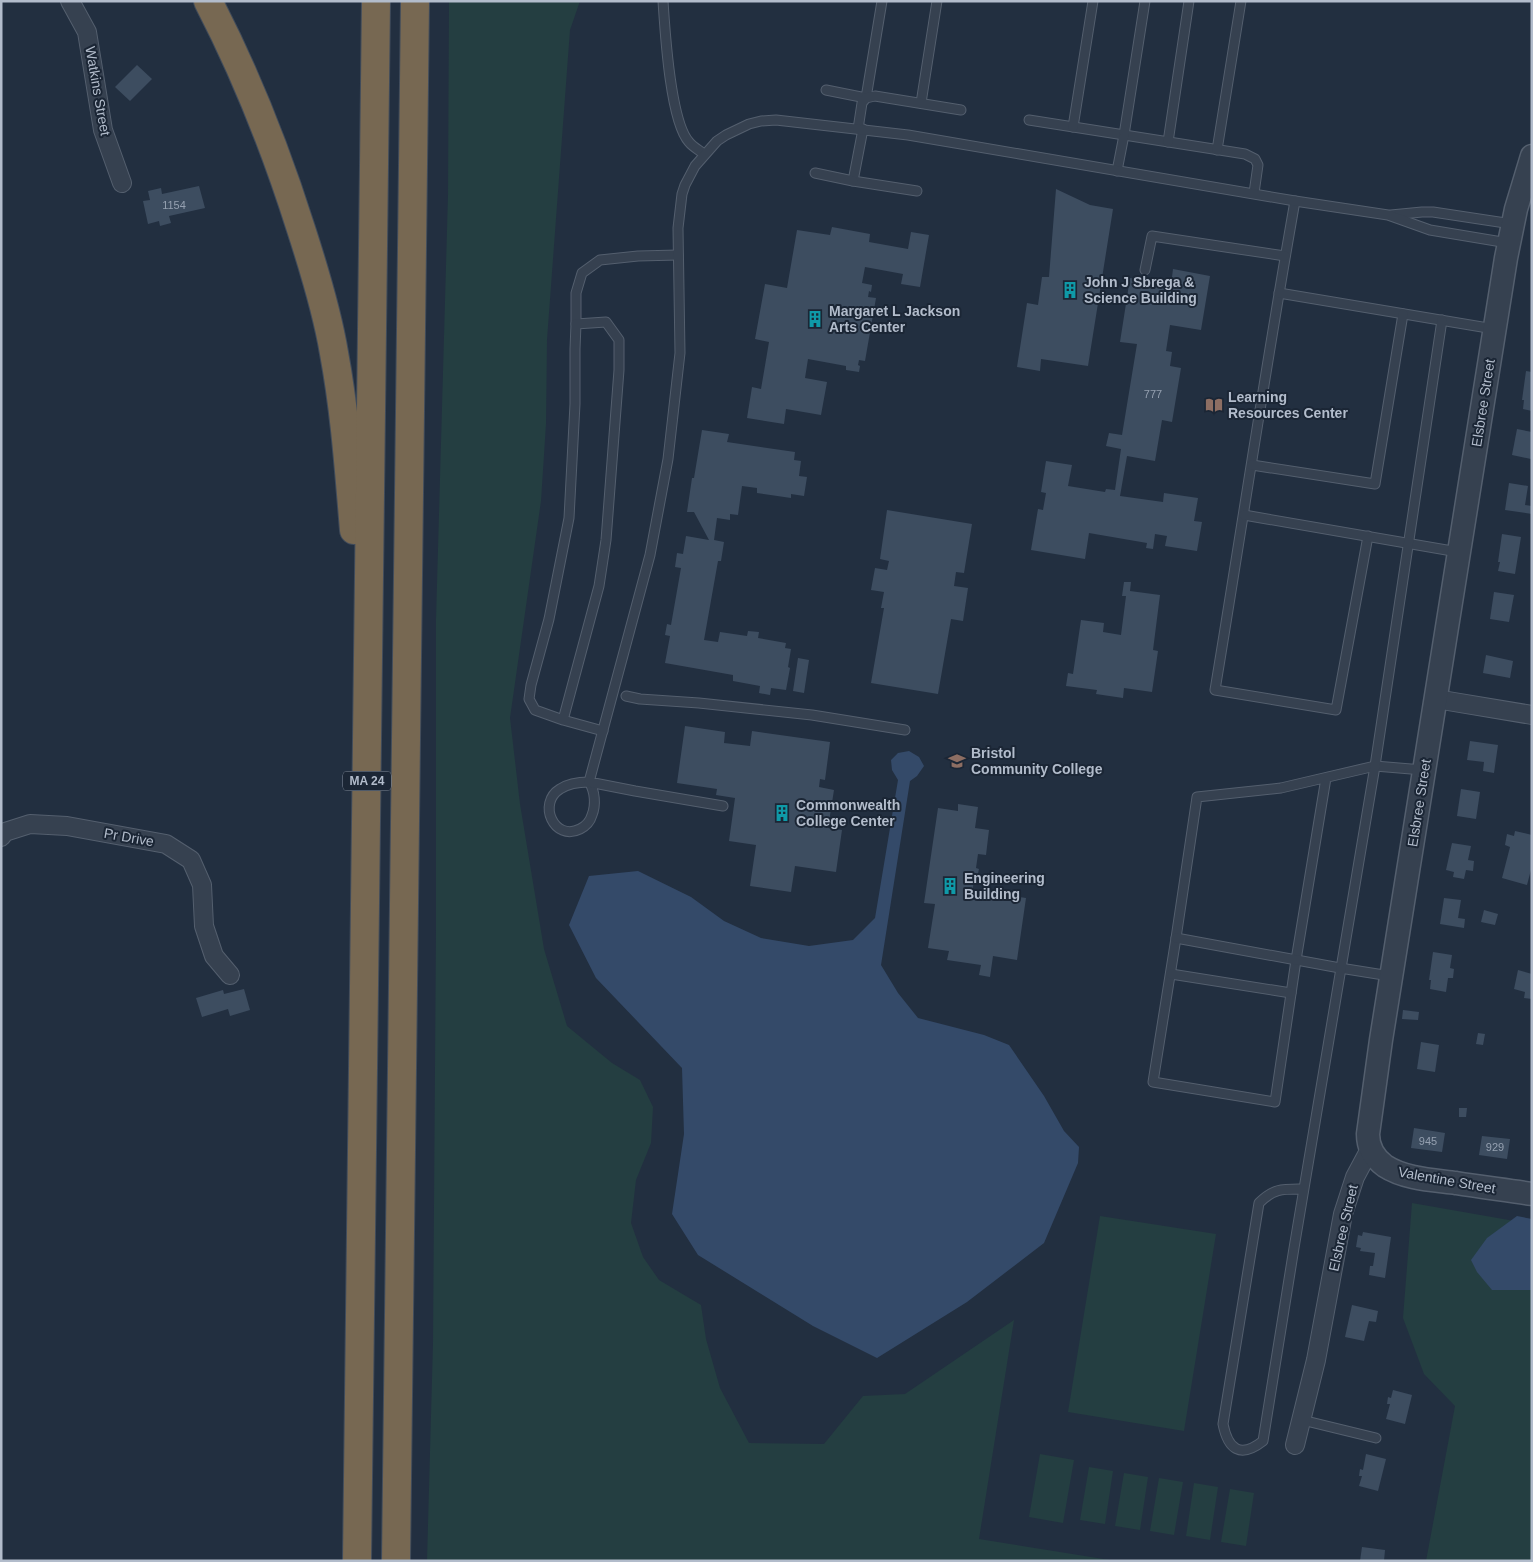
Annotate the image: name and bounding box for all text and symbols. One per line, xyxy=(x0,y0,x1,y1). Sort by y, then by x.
street label: Watkins Street xyxy=(82,45,114,137)
house number: 1154 xyxy=(162,199,186,211)
place label: John J Sbrega & Science Building xyxy=(1084,274,1197,306)
building icon: John J Sbrega & Science Building xyxy=(1060,280,1080,300)
place label: Margaret L Jackson Arts Center xyxy=(829,303,960,335)
building icon: Margaret L Jackson Arts Center xyxy=(805,309,825,329)
street label: Elsbree Street xyxy=(1468,358,1498,448)
house number: 777 xyxy=(1144,388,1162,400)
place label: Learning Resources Center xyxy=(1228,389,1348,421)
library icon: Learning Resources Center xyxy=(1204,395,1224,415)
place label: Bristol Community College xyxy=(971,745,1103,777)
school or university icon: Bristol Community College xyxy=(947,751,967,771)
street label: Elsbree Street xyxy=(1404,758,1434,848)
road number: MA 24 xyxy=(343,771,391,790)
place label: Commonwealth College Center xyxy=(796,797,900,829)
building icon: Commonwealth College Center xyxy=(772,803,792,823)
street label: Pr Drive xyxy=(103,825,155,849)
place label: Engineering Building xyxy=(964,870,1045,902)
building icon: Engineering Building xyxy=(940,876,960,896)
house number: 945 xyxy=(1419,1135,1437,1147)
house number: 929 xyxy=(1486,1141,1504,1153)
street label: Valentine Street xyxy=(1397,1164,1497,1196)
street label: Elsbree Street xyxy=(1325,1183,1361,1273)

